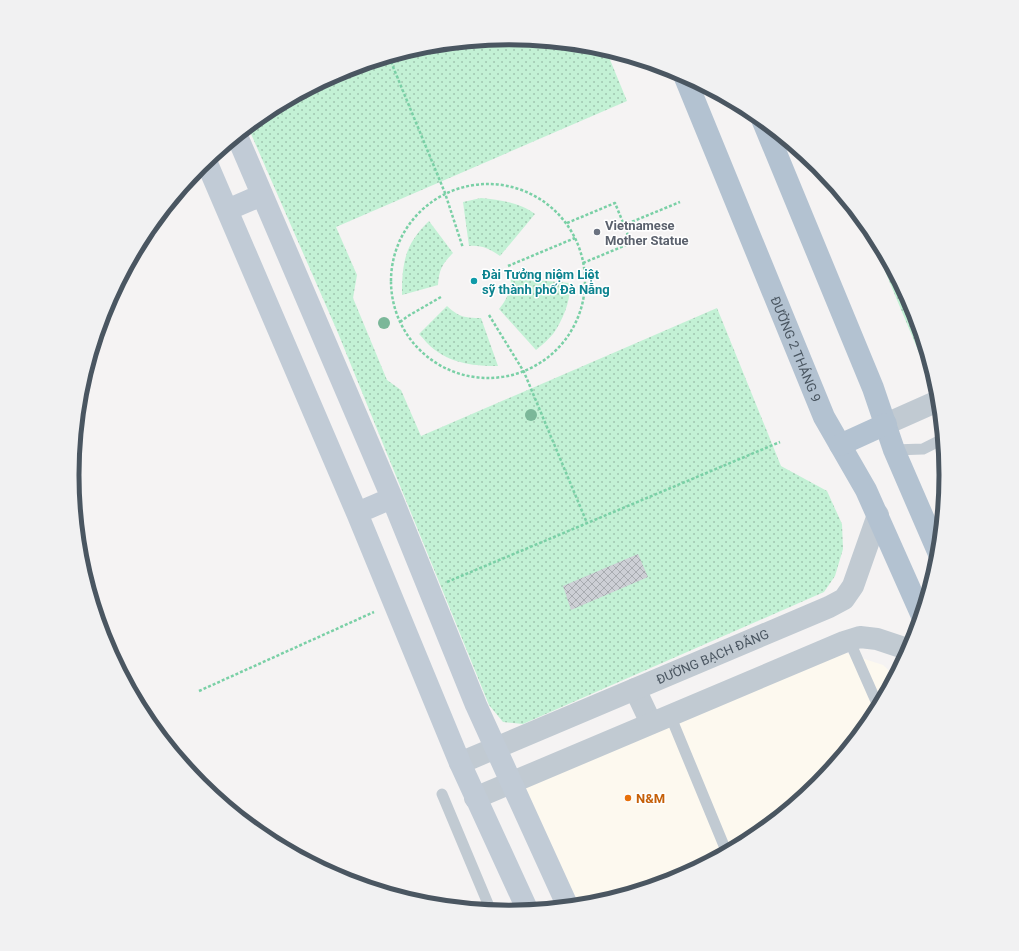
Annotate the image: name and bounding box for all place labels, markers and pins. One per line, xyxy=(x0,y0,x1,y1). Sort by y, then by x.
place label: Vietnamese Mother Statue xyxy=(605,218,688,248)
marker: Vietnamese Mother Statue xyxy=(592,227,602,237)
place label: Đài Tưởng niệm Liệt sỹ thành phố Đà Nẵng xyxy=(482,267,610,297)
marker: Đài Tưởng niệm Liệt sỹ thành phố Đà Nẵng xyxy=(469,276,479,286)
place label: N&M xyxy=(636,791,665,806)
marker: N&M xyxy=(623,793,633,803)

